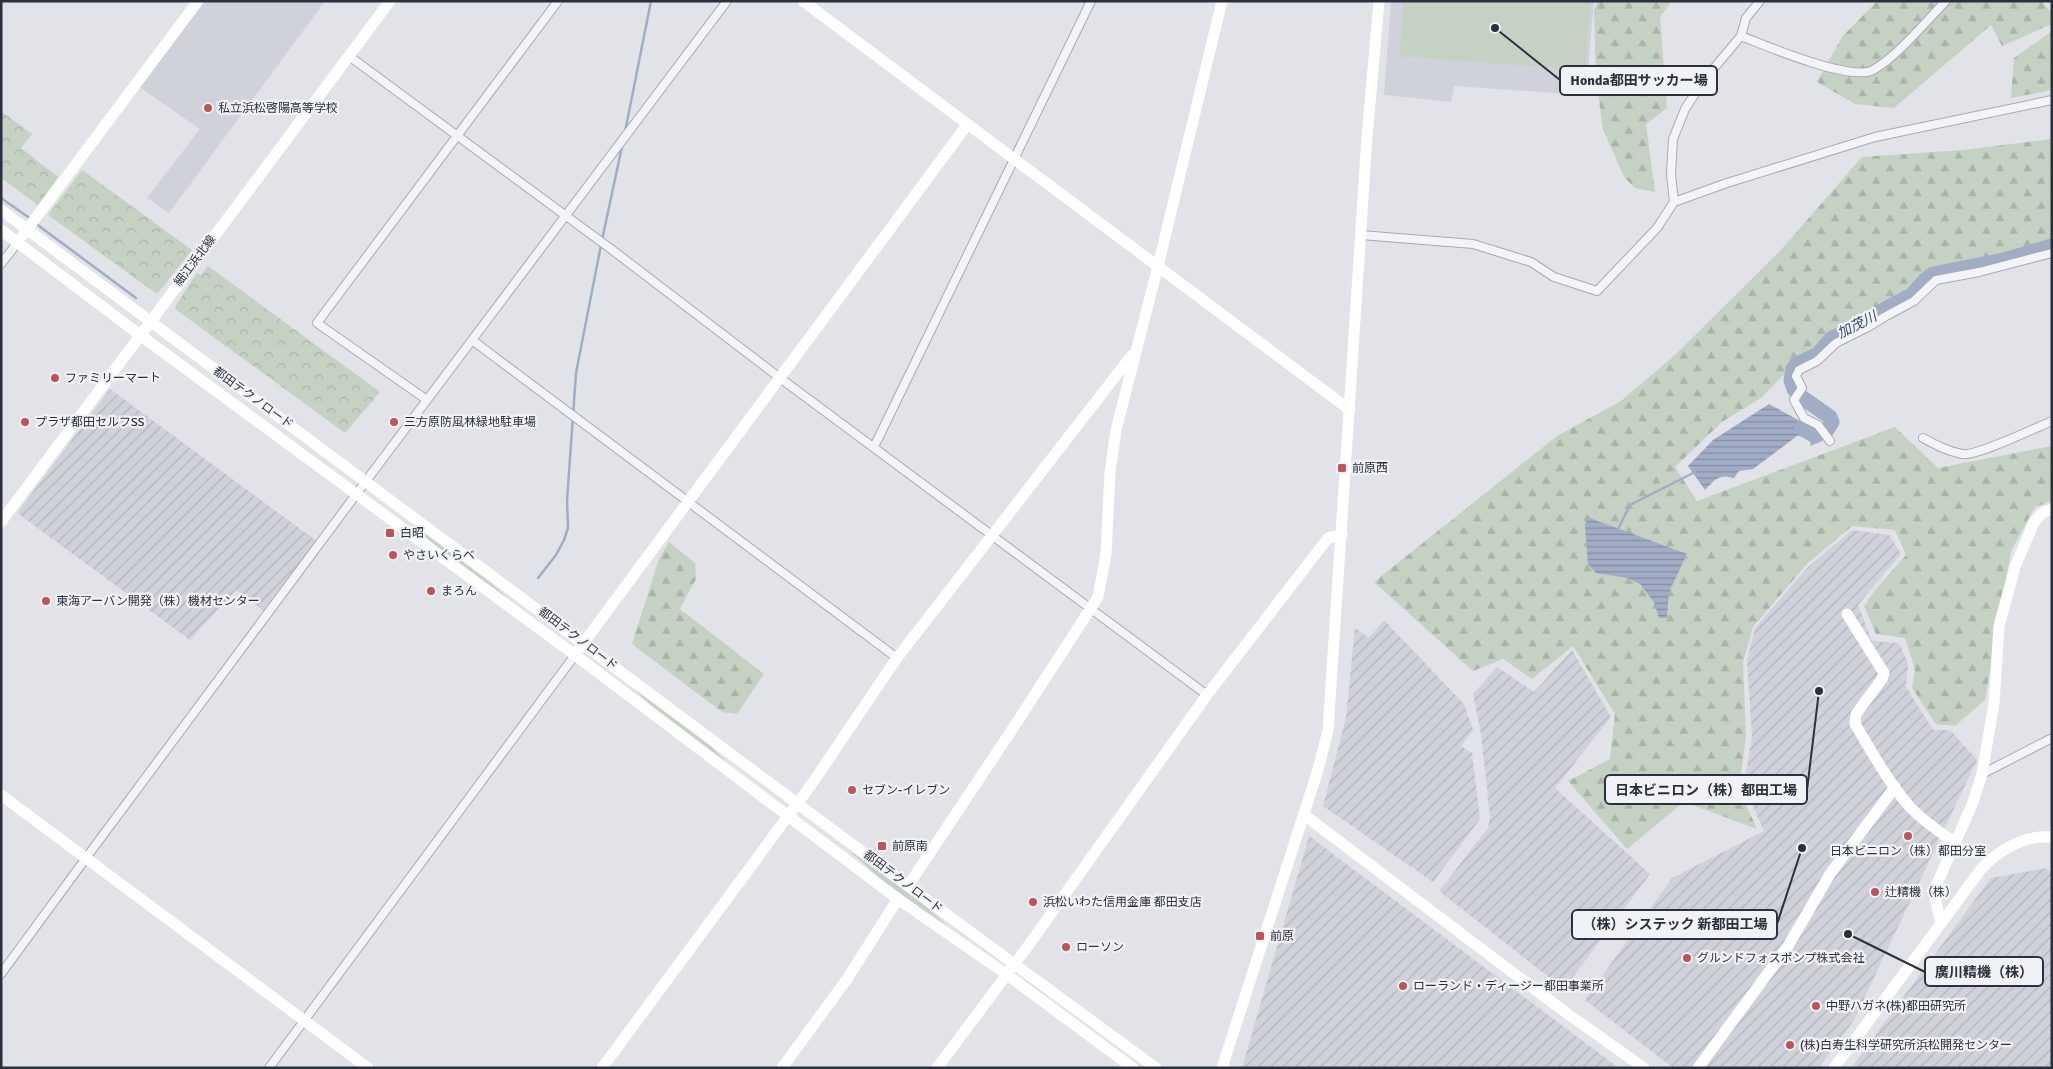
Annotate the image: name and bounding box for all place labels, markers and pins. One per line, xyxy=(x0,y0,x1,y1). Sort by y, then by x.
callout: Honda都田サッカー場 xyxy=(1560,66,1717,95)
place label: 私立浜松啓陽高等学校 xyxy=(218,101,338,116)
marker: 私立浜松啓陽高等学校 xyxy=(202,102,214,114)
place label: ファミリーマート xyxy=(65,371,161,386)
marker: ファミリーマート xyxy=(49,372,61,384)
place label: プラザ都田セルフSS xyxy=(35,415,145,430)
place label: 三方原防風林緑地駐車場 xyxy=(404,415,536,430)
marker: プラザ都田セルフSS xyxy=(19,416,31,428)
marker: 三方原防風林緑地駐車場 xyxy=(388,416,400,428)
place label: 前原西 xyxy=(1352,461,1388,476)
marker: 前原西 xyxy=(1336,462,1348,474)
place label: 白昭 xyxy=(400,526,424,541)
marker: 白昭 xyxy=(384,527,396,539)
place label: やさいくらべ xyxy=(403,548,475,563)
marker: やさいくらべ xyxy=(387,549,399,561)
place label: まろん xyxy=(441,584,477,599)
marker: まろん xyxy=(425,585,437,597)
place label: 東海アーバン開発（株）機材センター xyxy=(56,594,260,609)
marker: 東海アーバン開発（株）機材センター xyxy=(40,595,52,607)
callout: 日本ビニロン（株）都田工場 xyxy=(1605,775,1807,804)
place label: セブン-イレブン xyxy=(862,783,950,798)
marker: セブン-イレブン xyxy=(846,784,858,796)
marker: 日本ビニロン（株）都田分室 xyxy=(1902,830,1914,842)
place label: 前原南 xyxy=(892,839,928,854)
marker: 前原南 xyxy=(876,840,888,852)
place label: 日本ビニロン（株）都田分室 xyxy=(1830,844,1986,859)
place label: 辻精機（株） xyxy=(1885,885,1957,900)
marker: 辻精機（株） xyxy=(1869,886,1881,898)
place label: 浜松いわた信用金庫 都田支店 xyxy=(1043,895,1202,910)
marker: 浜松いわた信用金庫 都田支店 xyxy=(1027,896,1039,908)
callout: （株）システック 新都田工場 xyxy=(1572,910,1777,939)
place label: 前原 xyxy=(1270,929,1294,944)
marker: 前原 xyxy=(1254,930,1266,942)
place label: ローソン xyxy=(1076,940,1124,955)
marker: ローソン xyxy=(1060,941,1072,953)
place label: グルンドフォスポンプ株式会社 xyxy=(1697,951,1864,966)
marker: グルンドフォスポンプ株式会社 xyxy=(1681,952,1693,964)
callout: 廣川精機（株） xyxy=(1925,957,2043,986)
place label: ローランド・ディージー都田事業所 xyxy=(1413,979,1604,994)
marker: ローランド・ディージー都田事業所 xyxy=(1397,980,1409,992)
place label: 中野ハガネ(株)都田研究所 xyxy=(1826,999,1966,1014)
marker: 中野ハガネ(株)都田研究所 xyxy=(1810,1000,1822,1012)
place label: (株)白寿生科学研究所浜松開発センター xyxy=(1800,1038,2012,1053)
marker: (株)白寿生科学研究所浜松開発センター xyxy=(1784,1039,1796,1051)

